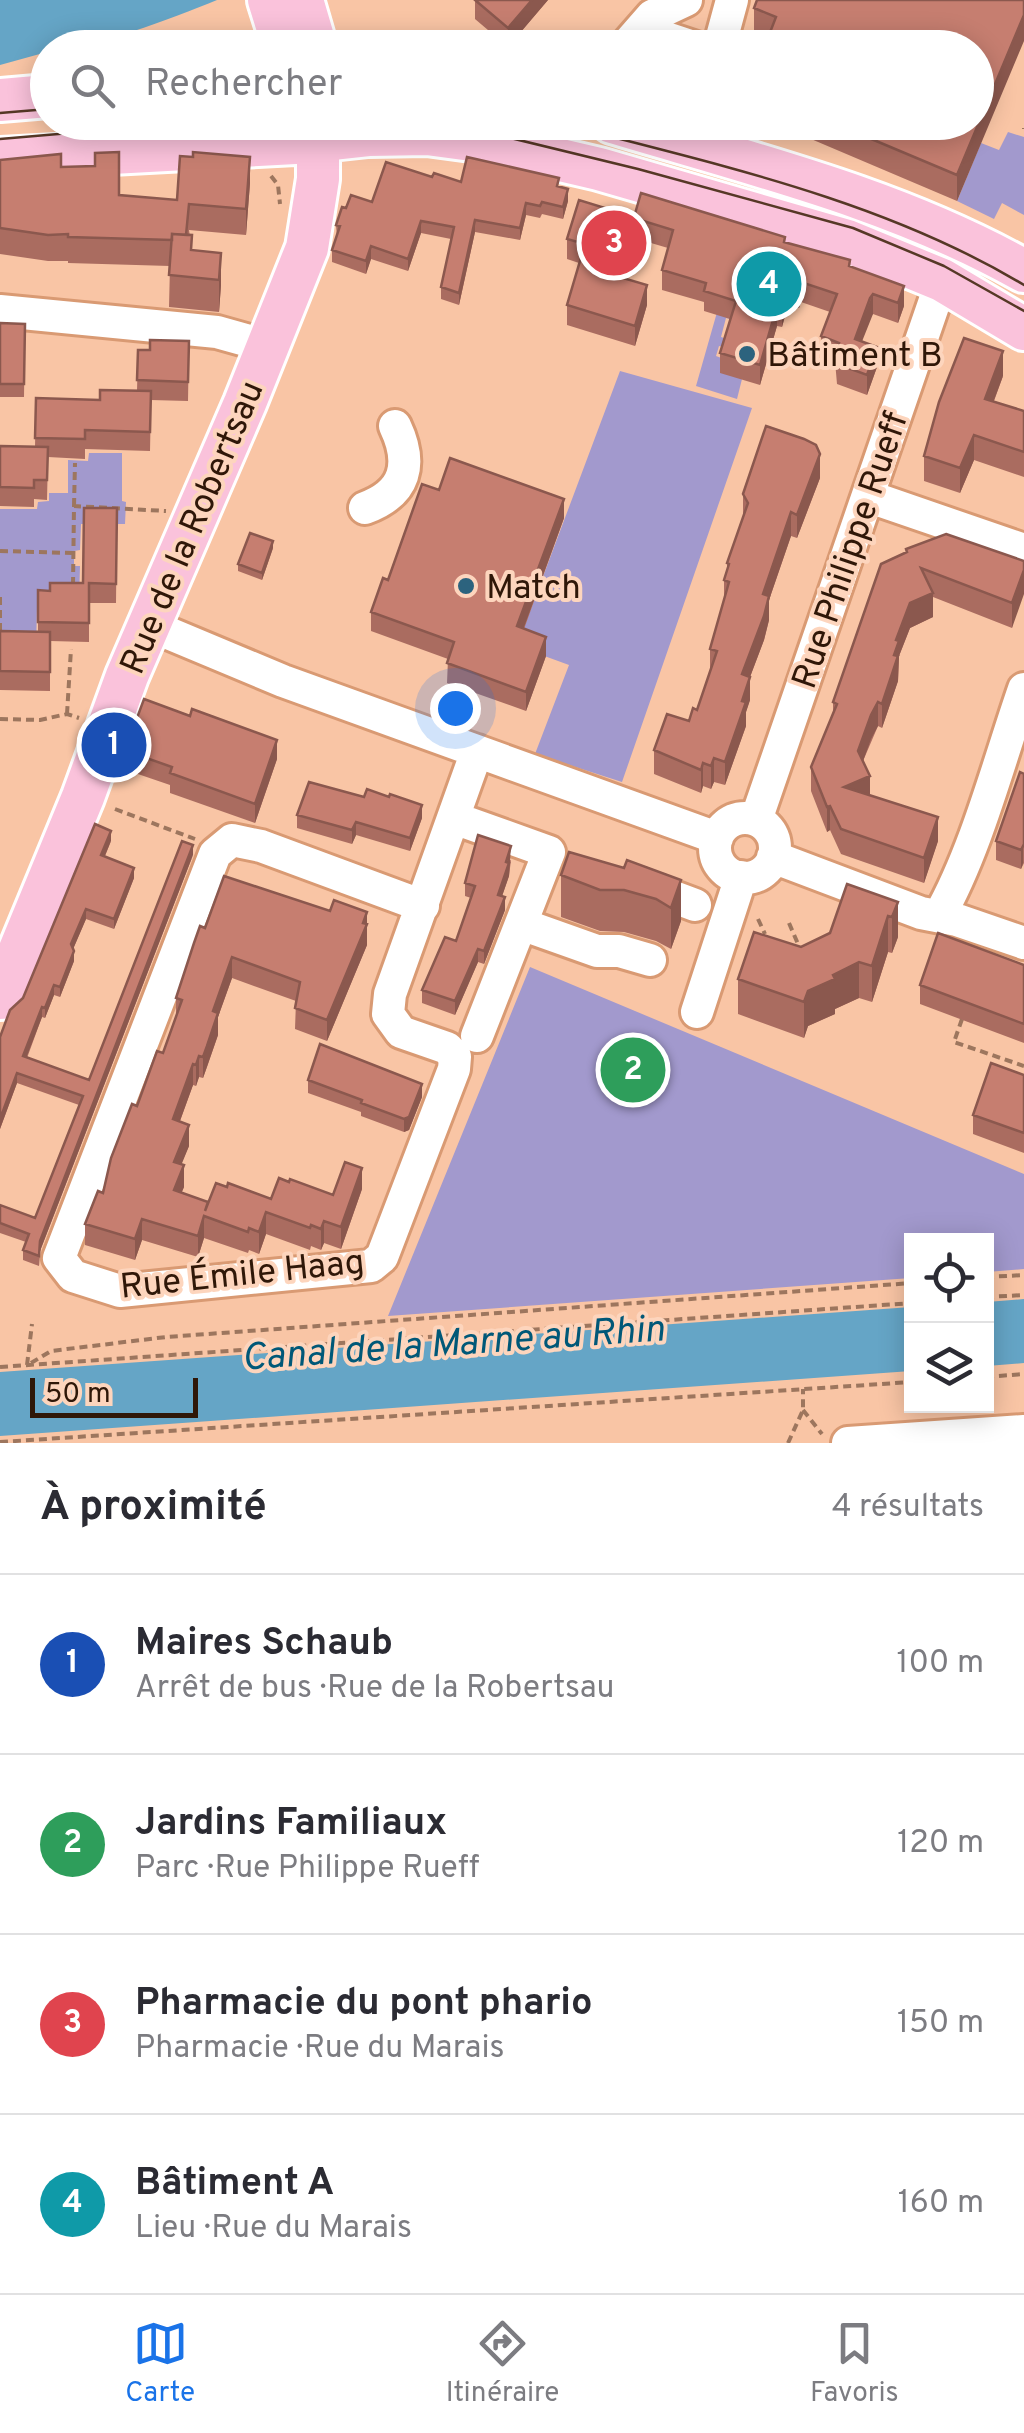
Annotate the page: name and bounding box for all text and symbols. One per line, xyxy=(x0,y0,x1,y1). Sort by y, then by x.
search box xyxy=(30,30,994,140)
icon: search xyxy=(65,58,120,113)
text: Rechercher xyxy=(145,61,343,110)
pin: 3 xyxy=(582,206,646,280)
pin: 4 xyxy=(736,246,802,322)
place label: Bâtiment B xyxy=(767,335,943,379)
marker: Bâtiment B xyxy=(736,343,758,365)
street label: Rue de la Robertsau xyxy=(112,375,275,681)
street label: Rue Philippe Rueff xyxy=(784,406,920,695)
place label: Match xyxy=(486,567,581,611)
marker: Match xyxy=(455,575,477,597)
your location xyxy=(430,683,481,734)
pin: 1 xyxy=(82,708,146,782)
pin: 2 xyxy=(600,1032,666,1108)
map controls xyxy=(904,1233,994,1413)
button: locate xyxy=(904,1233,994,1323)
street label: Rue Émile Haag xyxy=(118,1240,367,1311)
water label: Canal de la Marne au Rhin xyxy=(240,1306,667,1385)
button: layers xyxy=(904,1323,994,1413)
scale bar xyxy=(30,1373,198,1418)
text: 50 m xyxy=(45,1377,111,1413)
text: À proximité xyxy=(40,1482,267,1535)
text: 4 résultats xyxy=(832,1488,984,1528)
text: Maires Schaub xyxy=(135,1620,393,1669)
text: 1 xyxy=(66,1644,79,1684)
text: 100 m xyxy=(897,1644,984,1684)
text: Arrêt de bus · Rue de la Robertsau xyxy=(135,1669,615,1709)
text: Jardins Familiaux xyxy=(135,1800,447,1849)
text: 2 xyxy=(63,1824,82,1864)
text: 120 m xyxy=(897,1824,984,1864)
text: Parc · Rue Philippe Rueff xyxy=(135,1849,479,1889)
text: Pharmacie du pont phario xyxy=(135,1980,593,2029)
text: 3 xyxy=(63,2004,82,2044)
text: 150 m xyxy=(897,2004,984,2044)
text: Pharmacie · Rue du Marais xyxy=(135,2029,505,2069)
text: Bâtiment A xyxy=(135,2160,334,2209)
text: 4 xyxy=(62,2184,83,2224)
text: 160 m xyxy=(898,2184,984,2224)
text: Lieu · Rue du Marais xyxy=(135,2209,412,2249)
tab: Carte xyxy=(125,2316,195,2412)
tab: Itinéraire xyxy=(446,2316,559,2412)
tab: Favoris xyxy=(810,2316,899,2412)

